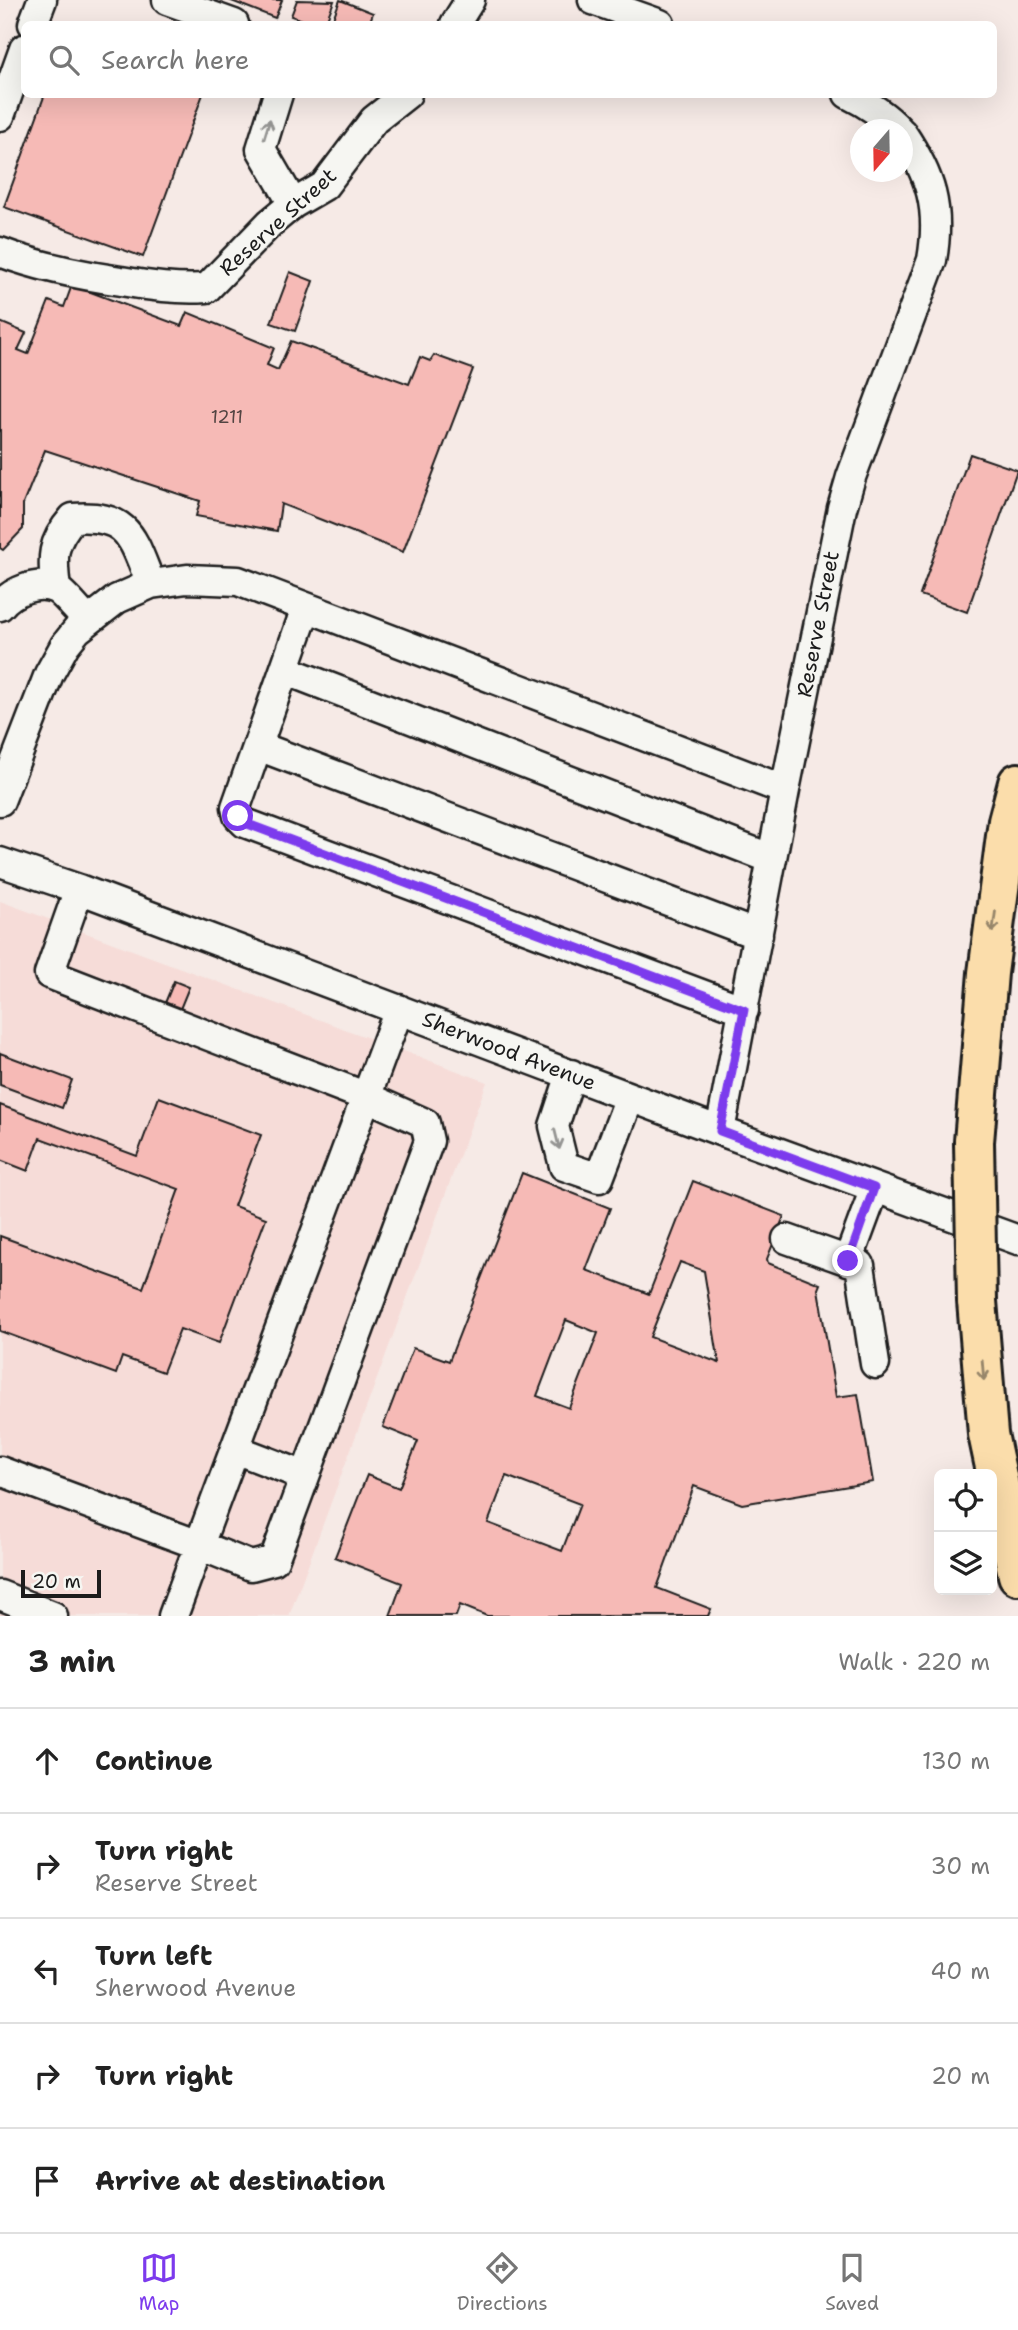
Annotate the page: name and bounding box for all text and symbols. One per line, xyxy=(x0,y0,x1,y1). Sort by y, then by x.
search box xyxy=(21,21,997,98)
icon: search xyxy=(45,41,83,79)
text: Search here xyxy=(101,42,250,77)
one-way arrow xyxy=(262,118,274,140)
north arrow xyxy=(850,119,913,182)
street label: Reserve Street xyxy=(213,162,343,282)
house number: 1211 xyxy=(211,405,243,429)
street label: Reserve Street xyxy=(790,548,846,700)
route start xyxy=(222,800,253,831)
one-way arrow xyxy=(988,910,1001,933)
street label: Sherwood Avenue xyxy=(418,1005,600,1097)
one-way arrow xyxy=(551,1128,564,1150)
route end xyxy=(832,1245,863,1276)
one-way arrow xyxy=(977,1358,990,1380)
map controls xyxy=(934,1469,997,1595)
button: locate xyxy=(934,1469,997,1532)
button: layers xyxy=(934,1532,997,1595)
scale bar xyxy=(21,1567,102,1599)
text: 20 m xyxy=(32,1569,81,1594)
text: 3 min xyxy=(28,1641,115,1682)
text: Walk · 220 m xyxy=(838,1647,990,1677)
icon: ahead xyxy=(28,1742,66,1780)
text: Continue xyxy=(95,1743,213,1778)
text: 130 m xyxy=(922,1746,990,1776)
text: Turn right xyxy=(95,1833,233,1868)
icon: right xyxy=(28,1847,66,1885)
text: 30 m xyxy=(931,1851,990,1881)
text: Reserve Street xyxy=(95,1868,258,1898)
text: Turn left xyxy=(95,1938,212,1973)
icon: left xyxy=(28,1952,66,1990)
text: 40 m xyxy=(930,1956,990,1986)
text: Sherwood Avenue xyxy=(95,1973,296,2003)
icon: right xyxy=(28,2057,66,2095)
text: Turn right xyxy=(95,2058,233,2093)
text: 20 m xyxy=(931,2061,990,2091)
icon: arrive xyxy=(28,2162,66,2200)
text: Arrive at destination xyxy=(95,2163,385,2198)
tab: Map xyxy=(139,2249,179,2316)
tab: Directions xyxy=(457,2249,548,2316)
tab: Saved xyxy=(825,2249,879,2316)

